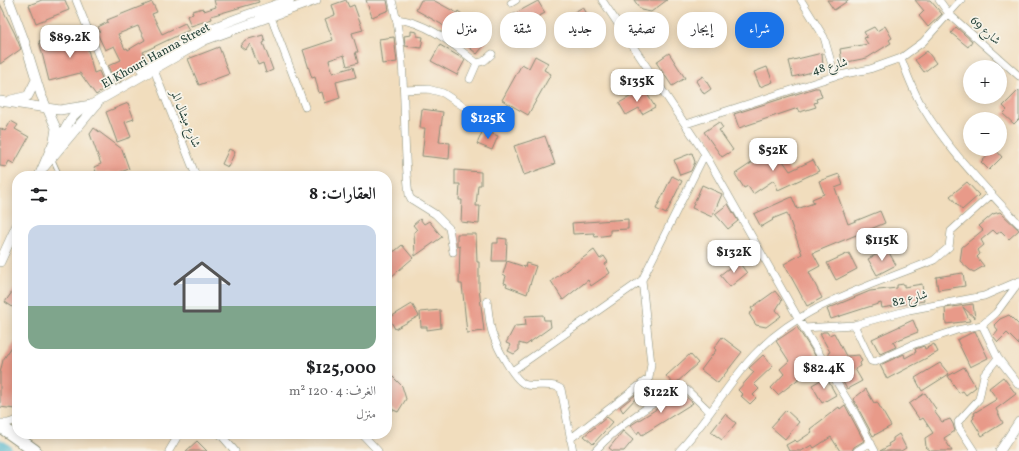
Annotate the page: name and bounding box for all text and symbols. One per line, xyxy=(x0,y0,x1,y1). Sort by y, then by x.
chip: منزل xyxy=(442,12,492,48)
chip: شقة xyxy=(500,12,546,48)
chip: جديد xyxy=(554,12,606,48)
chip: تصفية xyxy=(614,12,669,48)
chip: إيجار xyxy=(677,12,727,48)
chip: شراء xyxy=(735,12,784,48)
street label: شارع 69 xyxy=(965,13,1004,50)
street label: El Khouri Hanna Street xyxy=(99,19,213,93)
pin: $89.2K xyxy=(37,25,103,59)
text: $89.2K xyxy=(49,29,91,47)
street label: شارع 48 xyxy=(810,55,850,81)
map controls xyxy=(963,60,1007,156)
button: + xyxy=(963,60,1007,104)
pin: $135K xyxy=(609,69,665,103)
text: $135K xyxy=(620,73,654,91)
street label: شارع ميشال المر xyxy=(164,86,204,151)
pin: $125K xyxy=(460,106,516,140)
text: $125K xyxy=(471,110,505,128)
button: − xyxy=(963,112,1007,156)
pin: $52K xyxy=(749,138,797,172)
text: $52K xyxy=(758,142,788,160)
text: العقارات: 8 xyxy=(309,183,376,206)
icon: filters xyxy=(28,184,50,206)
pin: $115K xyxy=(854,228,910,262)
text: $115K xyxy=(865,232,899,250)
pin: $132K xyxy=(706,240,762,274)
text: $132K xyxy=(716,244,752,262)
icon: home xyxy=(166,251,238,323)
street label: شارع 82 xyxy=(891,287,930,313)
pin: $82.4K xyxy=(791,356,857,390)
text: $125,000 xyxy=(306,357,376,380)
text: $82.4K xyxy=(803,360,845,378)
pin: $122K xyxy=(633,380,689,414)
text: الغرف: 4 · 120 m² xyxy=(289,383,376,401)
text: $122K xyxy=(643,384,679,402)
text: منزل xyxy=(356,406,376,424)

